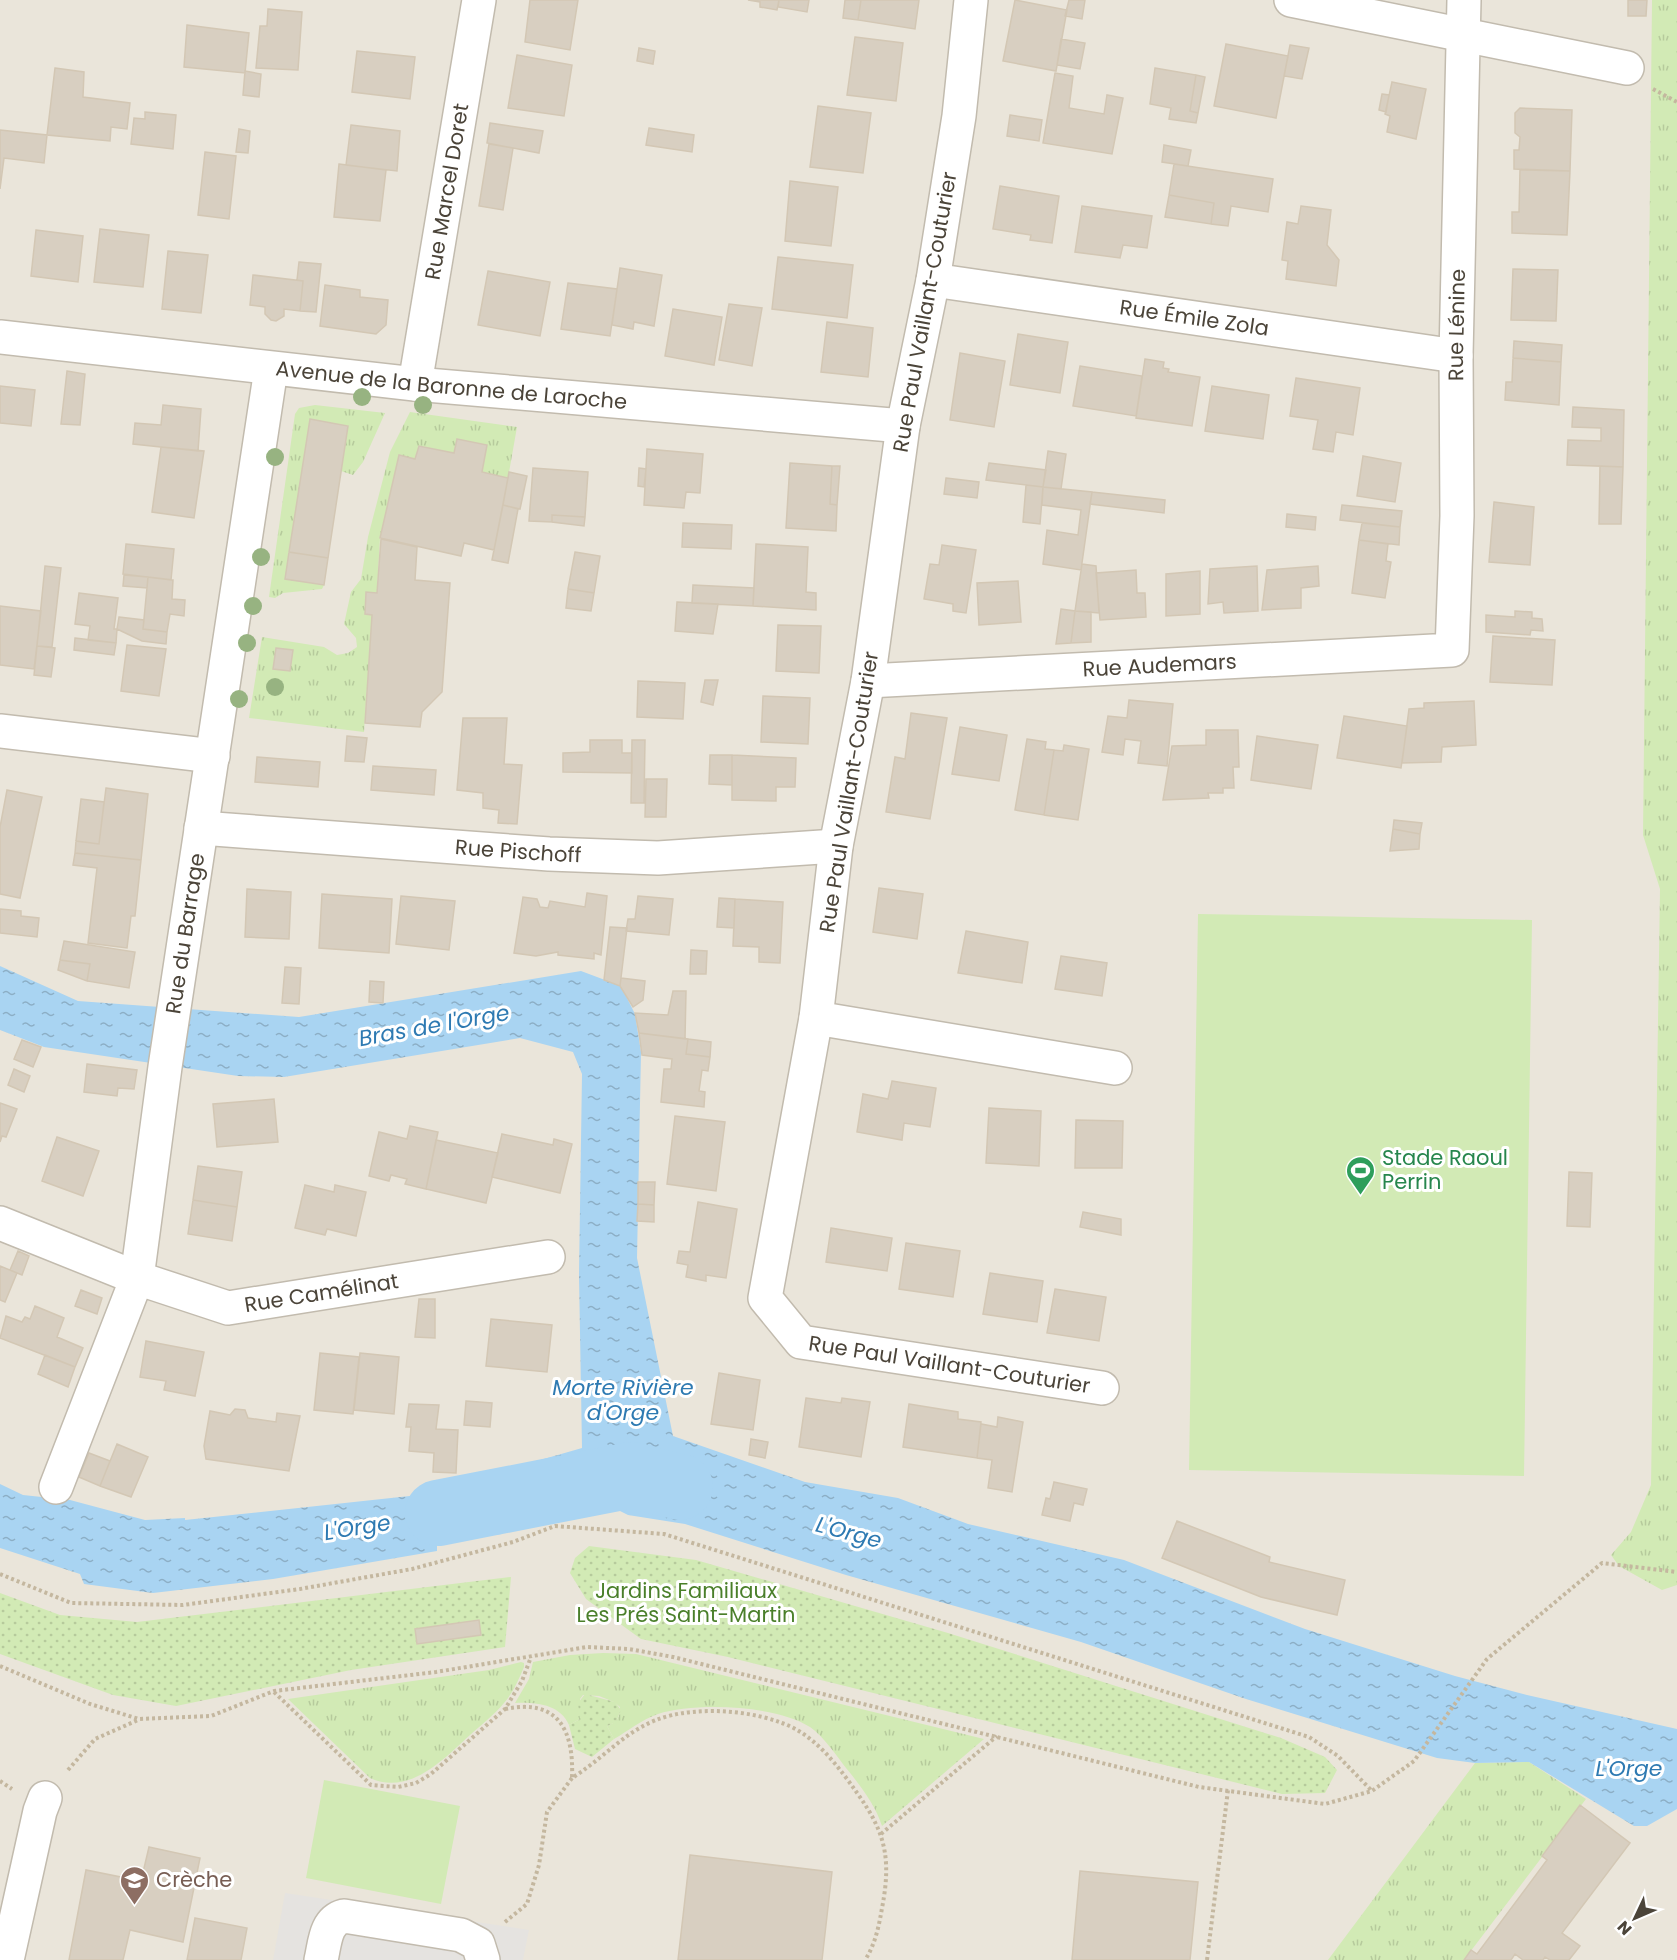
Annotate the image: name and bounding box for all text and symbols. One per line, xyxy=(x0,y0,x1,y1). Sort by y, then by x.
street label: Rue Marcel Doret xyxy=(418,101,476,282)
street label: Rue Paul Vaillant-Couturier xyxy=(886,169,963,454)
street label: Rue Lénine xyxy=(1441,269,1472,381)
street label: Rue Émile Zola xyxy=(1118,292,1271,343)
street label: Avenue de la Baronne de Laroche xyxy=(274,353,628,416)
street label: Rue Audemars xyxy=(1082,646,1237,684)
street label: Rue Paul Vaillant-Couturier xyxy=(812,649,885,935)
street label: Rue Pischoff xyxy=(454,832,582,869)
street label: Rue du Barrage xyxy=(158,851,211,1016)
water label: Bras de l'Orge xyxy=(356,997,512,1054)
place label: Stade Raoul Perrin xyxy=(1382,1143,1508,1196)
sports icon: Stade Raoul Perrin xyxy=(1345,1154,1377,1196)
street label: Rue Camélinat xyxy=(242,1266,400,1319)
street label: Rue Paul Vaillant-Couturier xyxy=(807,1328,1092,1400)
water label: Morte Rivière d'Orge xyxy=(552,1372,694,1428)
water label: L'Orge xyxy=(322,1507,393,1548)
water label: L'Orge xyxy=(812,1509,885,1556)
park label: Jardins Familiaux Les Prés Saint-Martin xyxy=(577,1576,795,1629)
water label: L'Orge xyxy=(1595,1753,1663,1784)
school or university icon: Crèche xyxy=(119,1864,151,1906)
place label: Crèche xyxy=(156,1865,232,1894)
north arrow xyxy=(1605,1888,1665,1948)
text: N xyxy=(1612,1916,1637,1940)

